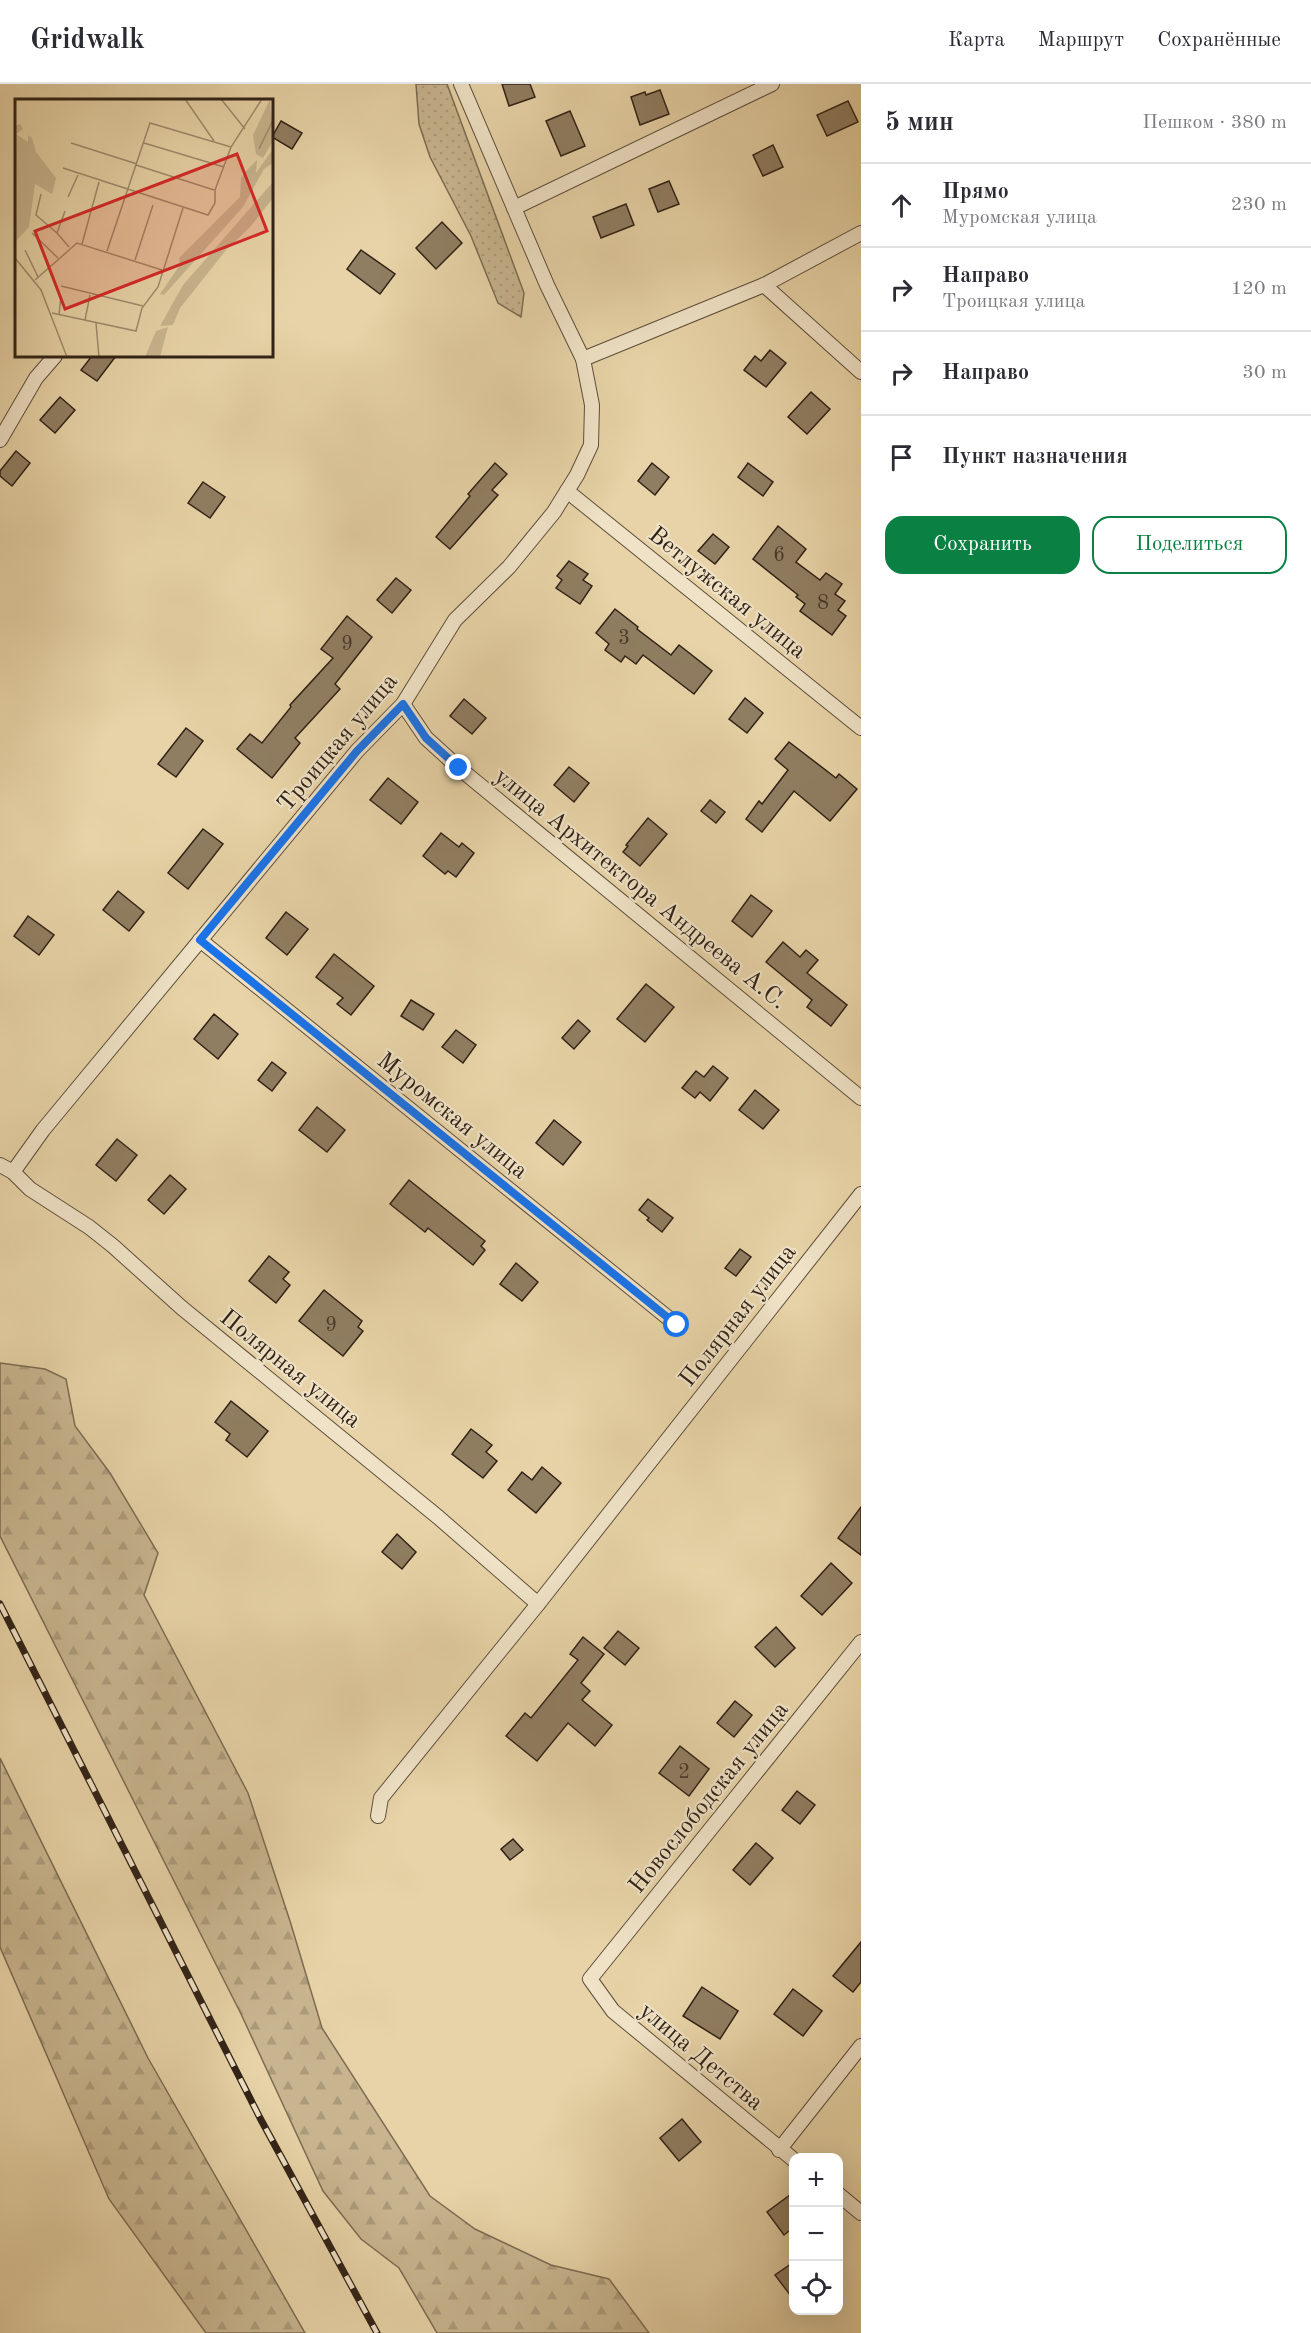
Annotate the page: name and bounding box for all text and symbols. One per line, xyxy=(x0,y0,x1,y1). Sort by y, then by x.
text: Gridwalk xyxy=(30,27,145,55)
text: Карта xyxy=(948,30,1005,51)
text: Маршрут xyxy=(1038,30,1124,51)
text: Сохранённые xyxy=(1157,30,1281,51)
inset map xyxy=(15,99,273,357)
text: 5 мин xyxy=(885,110,954,136)
text: Пешком · 380 m xyxy=(1142,113,1287,133)
text: Прямо xyxy=(942,181,1009,203)
icon: ahead xyxy=(885,189,918,222)
text: 230 m xyxy=(1231,195,1287,215)
text: Муромская улица xyxy=(942,208,1097,228)
text: Направо xyxy=(942,265,1029,287)
icon: right xyxy=(885,273,918,306)
text: 120 m xyxy=(1231,279,1287,299)
text: Троицкая улица xyxy=(942,292,1085,312)
icon: right xyxy=(885,357,918,390)
text: Направо xyxy=(942,362,1029,384)
text: 30 m xyxy=(1242,363,1287,383)
icon: arrive xyxy=(885,441,918,474)
text: Пункт назначения xyxy=(942,446,1128,468)
button: Сохранить xyxy=(885,516,1080,574)
button: Поделиться xyxy=(1092,516,1287,574)
street label: Ветлужская улица xyxy=(643,523,810,664)
house number: 6 xyxy=(773,545,785,566)
house number: 8 xyxy=(817,593,829,614)
house number: 3 xyxy=(618,628,630,649)
house number: 9 xyxy=(341,634,353,655)
street label: Троицкая улица xyxy=(274,670,403,817)
route end xyxy=(445,754,471,780)
street label: улица Архитектора Андреева А.С. xyxy=(489,764,790,1015)
street label: Муромская улица xyxy=(372,1049,532,1184)
street label: Полярная улица xyxy=(676,1240,802,1392)
street label: Полярная улица xyxy=(215,1306,365,1434)
route start xyxy=(663,1311,689,1337)
house number: 9 xyxy=(325,1315,337,1336)
street label: Новослободская улица xyxy=(625,1698,794,1899)
house number: 2 xyxy=(678,1762,690,1783)
street label: улица Детства xyxy=(634,1999,767,2116)
map controls xyxy=(789,2153,843,2315)
button: + xyxy=(789,2153,843,2207)
button: − xyxy=(789,2207,843,2261)
button: locate xyxy=(789,2261,843,2315)

